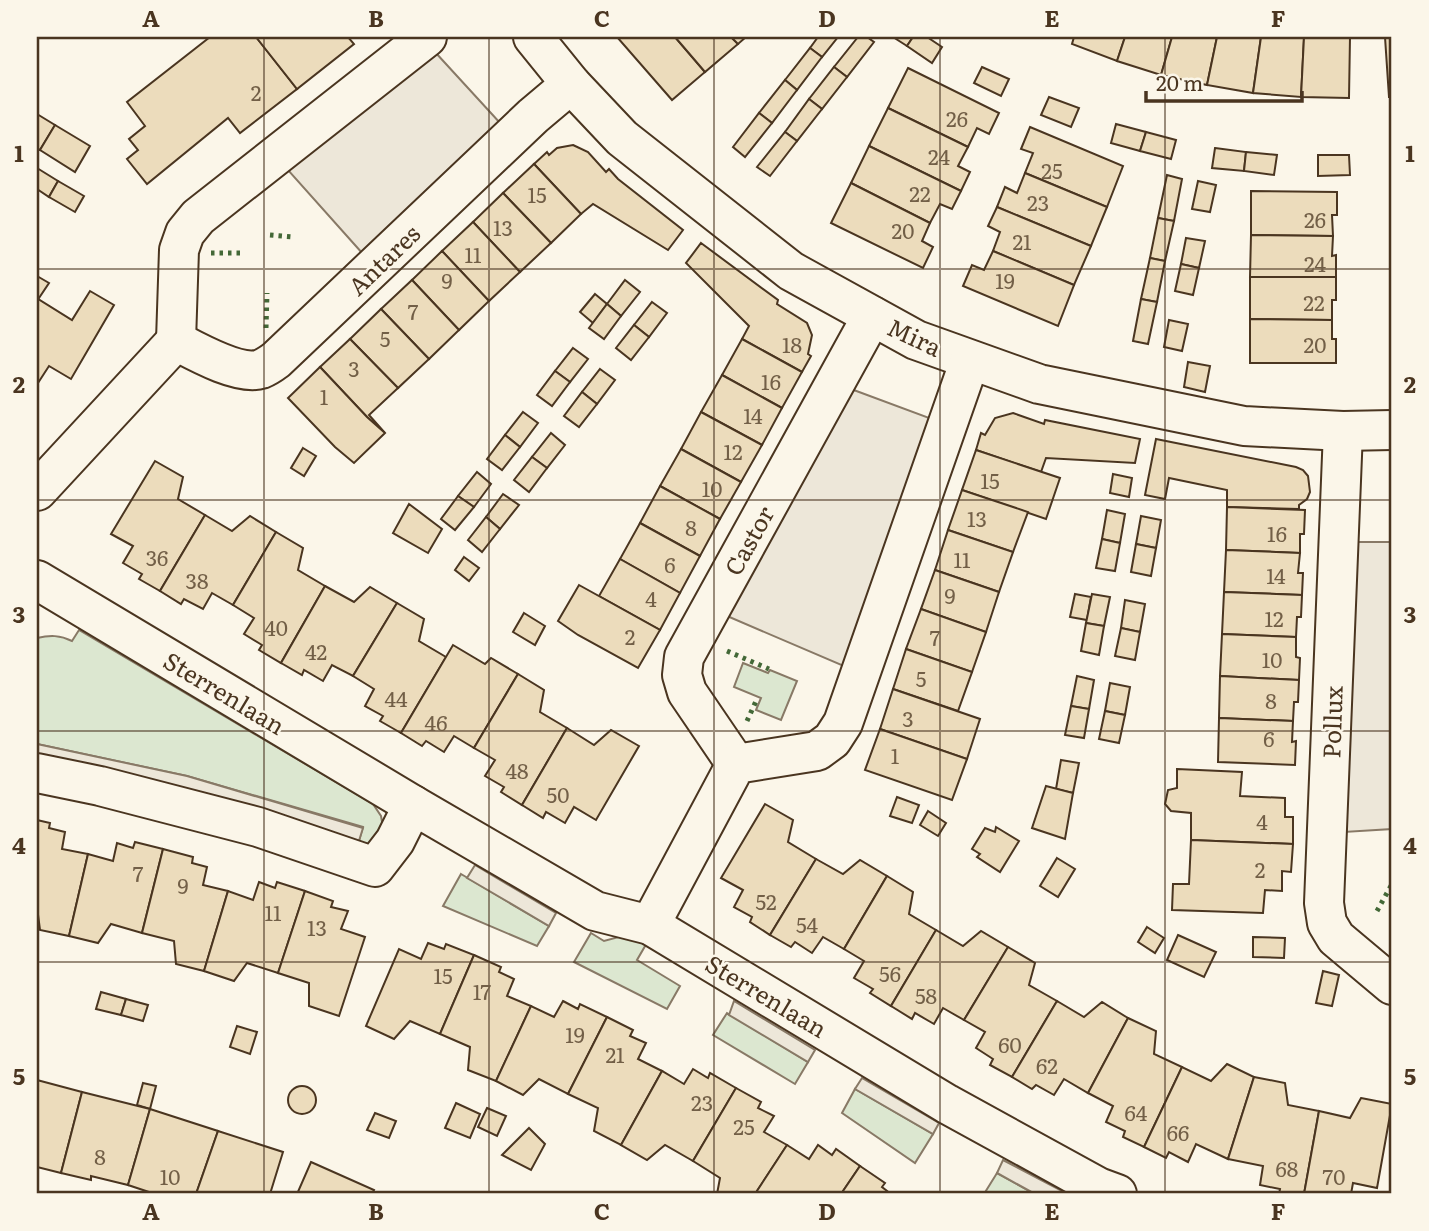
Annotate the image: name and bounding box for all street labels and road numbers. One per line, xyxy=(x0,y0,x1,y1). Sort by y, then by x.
street label: Antares xyxy=(339,216,427,302)
street label: Mira xyxy=(882,308,948,364)
street label: Castor xyxy=(715,498,782,581)
street label: Sterrenlaan xyxy=(158,642,292,742)
street label: Pollux xyxy=(1312,685,1350,759)
street label: Sterrenlaan xyxy=(700,945,834,1045)

